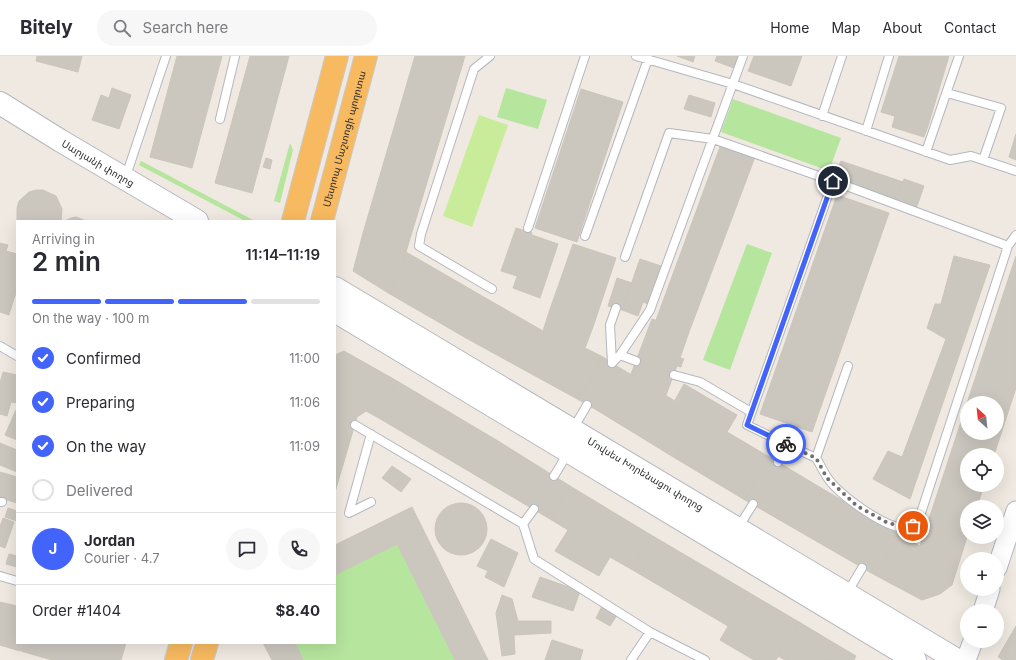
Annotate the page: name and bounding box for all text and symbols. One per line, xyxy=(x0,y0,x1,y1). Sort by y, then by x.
search box xyxy=(97,10,377,46)
text: Bitely xyxy=(20,16,73,39)
icon: search xyxy=(111,17,133,39)
text: Search here xyxy=(143,18,228,37)
text: Home xyxy=(770,19,809,36)
text: Map xyxy=(831,19,861,36)
text: About xyxy=(883,19,922,36)
text: Contact xyxy=(944,19,996,36)
street label: Մեսրոպ Մաշտոցի պողոտա xyxy=(320,69,368,208)
street label: Սարյանի փողոց xyxy=(60,137,137,189)
pin xyxy=(816,164,850,198)
icon: home xyxy=(822,170,844,192)
text: Arriving in xyxy=(32,231,95,247)
text: 11:14–11:19 xyxy=(245,245,320,264)
text: 2 min xyxy=(32,246,101,277)
text: On the way · 100 m xyxy=(32,310,149,326)
icon: check xyxy=(32,347,54,369)
text: Confirmed xyxy=(66,349,141,368)
text: 11:00 xyxy=(289,350,320,366)
icon: check xyxy=(32,391,54,413)
text: Preparing xyxy=(66,393,135,412)
text: 11:06 xyxy=(289,394,320,410)
north arrow xyxy=(960,396,1004,440)
map controls xyxy=(960,396,1004,648)
courier xyxy=(766,424,806,464)
icon: bike xyxy=(775,433,797,455)
icon: check xyxy=(32,435,54,457)
street label: Մովսես Խորենացու փողոց xyxy=(586,435,706,513)
text: On the way xyxy=(66,437,146,456)
text: 11:09 xyxy=(289,438,320,454)
button: locate xyxy=(960,448,1004,492)
text: Delivered xyxy=(66,481,133,500)
button: layers xyxy=(960,500,1004,544)
pin xyxy=(896,509,930,543)
icon: bag xyxy=(902,515,924,537)
button: chat xyxy=(226,528,268,570)
button: phone xyxy=(278,528,320,570)
text: Jordan xyxy=(84,531,135,550)
text: J xyxy=(49,539,57,558)
text: Courier · 4.7 xyxy=(84,550,160,566)
button: + xyxy=(960,552,1004,596)
text: Order #1404 xyxy=(32,601,121,620)
text: $8.40 xyxy=(275,601,320,620)
button: − xyxy=(960,604,1004,648)

